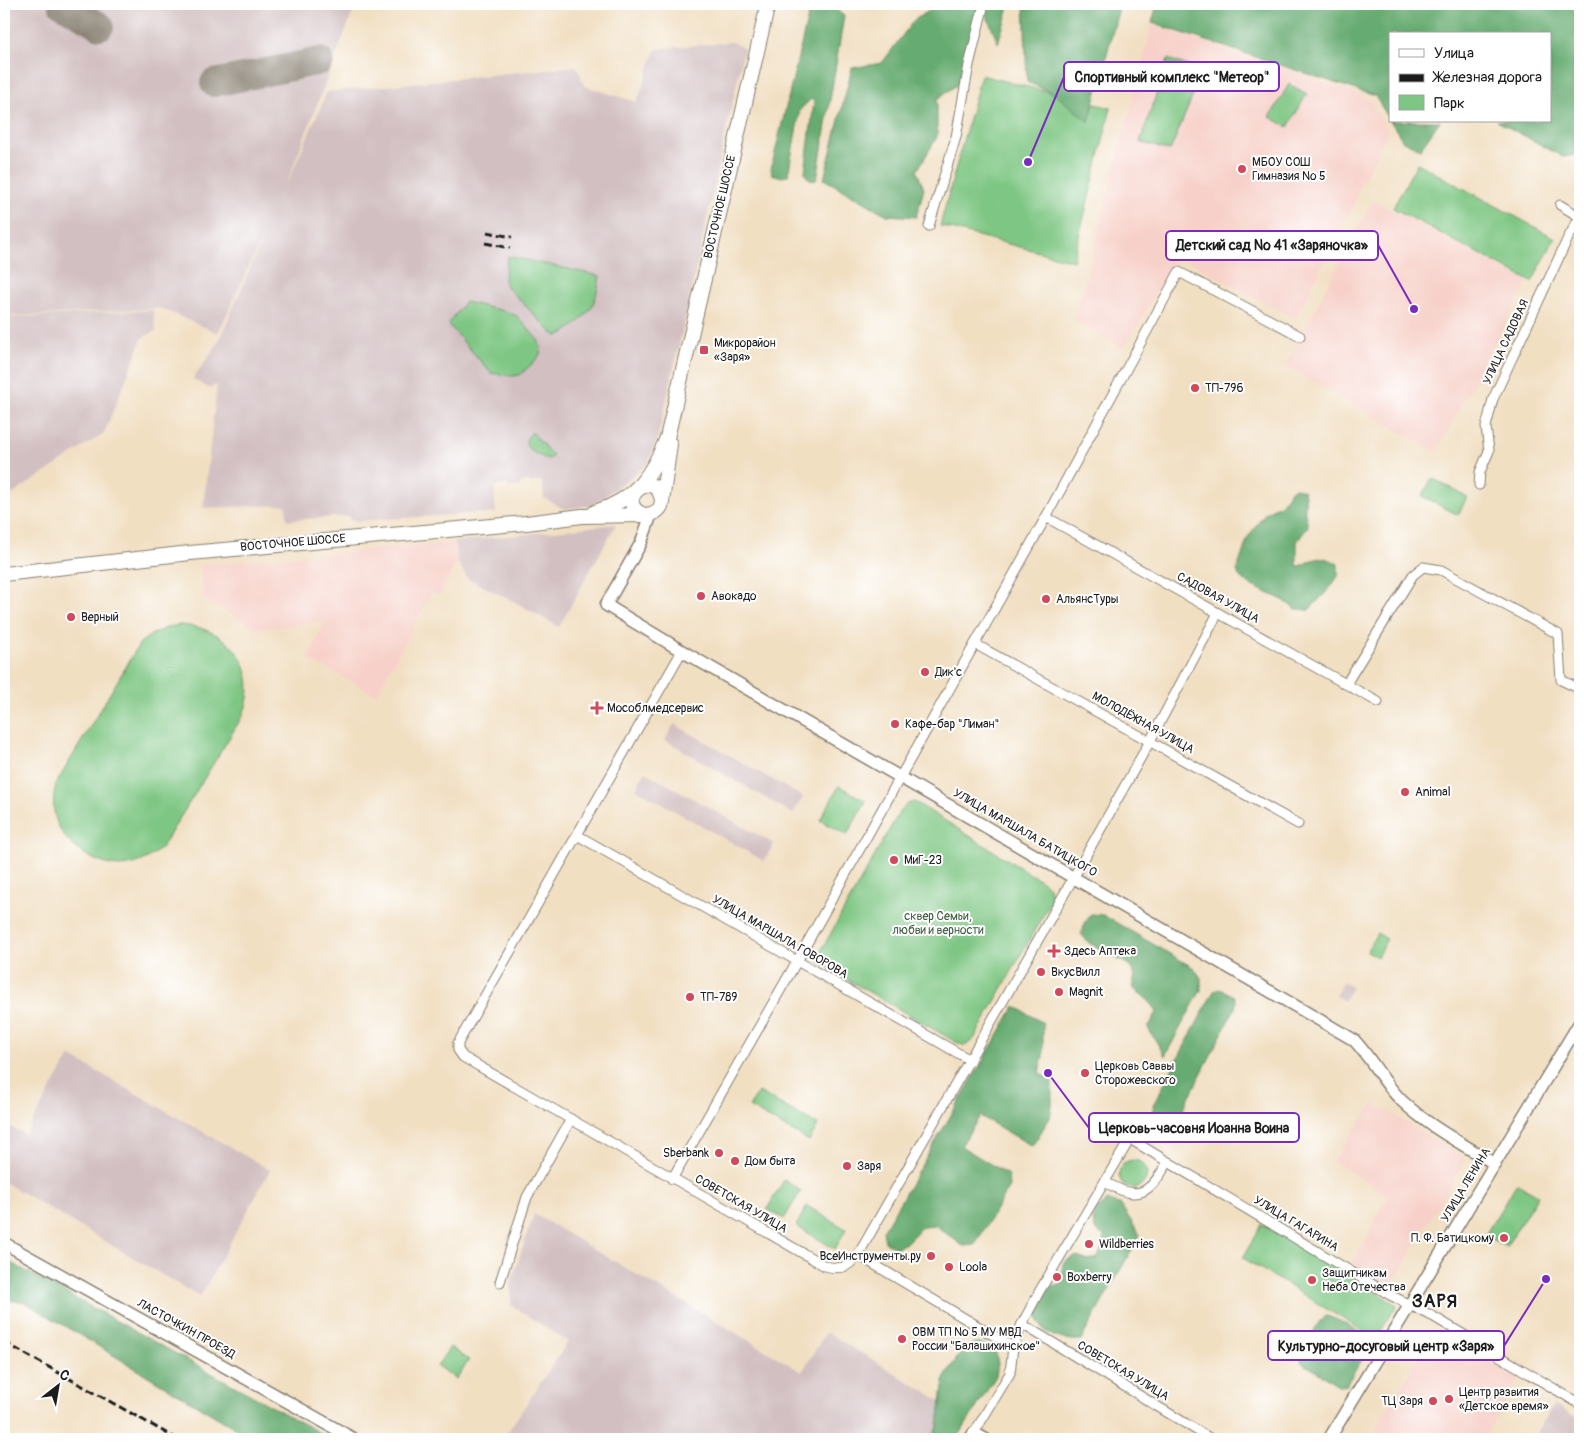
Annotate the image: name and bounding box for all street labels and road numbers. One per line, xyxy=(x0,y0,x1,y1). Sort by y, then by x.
street label: ВОСТОЧНОЕ ШОССЕ xyxy=(701,154,739,260)
street label: УЛИЦА САДОВАЯ xyxy=(1480,297,1532,387)
street label: ВОСТОЧНОЕ ШОССЕ xyxy=(240,531,346,555)
street label: САДОВАЯ УЛИЦА xyxy=(1174,569,1262,627)
street label: МОЛОДЁЖНАЯ УЛИЦА xyxy=(1089,688,1197,757)
street label: УЛИЦА МАРШАЛА БАТИЦКОГО xyxy=(951,786,1100,881)
street label: УЛИЦА МАРШАЛА ГОВОРОВА xyxy=(710,892,851,982)
street label: УЛИЦА ЛЕНИНА xyxy=(1438,1145,1494,1225)
street label: СОВЕТСКАЯ УЛИЦА xyxy=(692,1171,790,1237)
street label: УЛИЦА ГАГАРИНА xyxy=(1251,1193,1341,1255)
street label: ЛАСТОЧКИН ПРОЕЗД xyxy=(134,1295,238,1363)
street label: СОВЕТСКАЯ УЛИЦА xyxy=(1074,1338,1172,1404)

